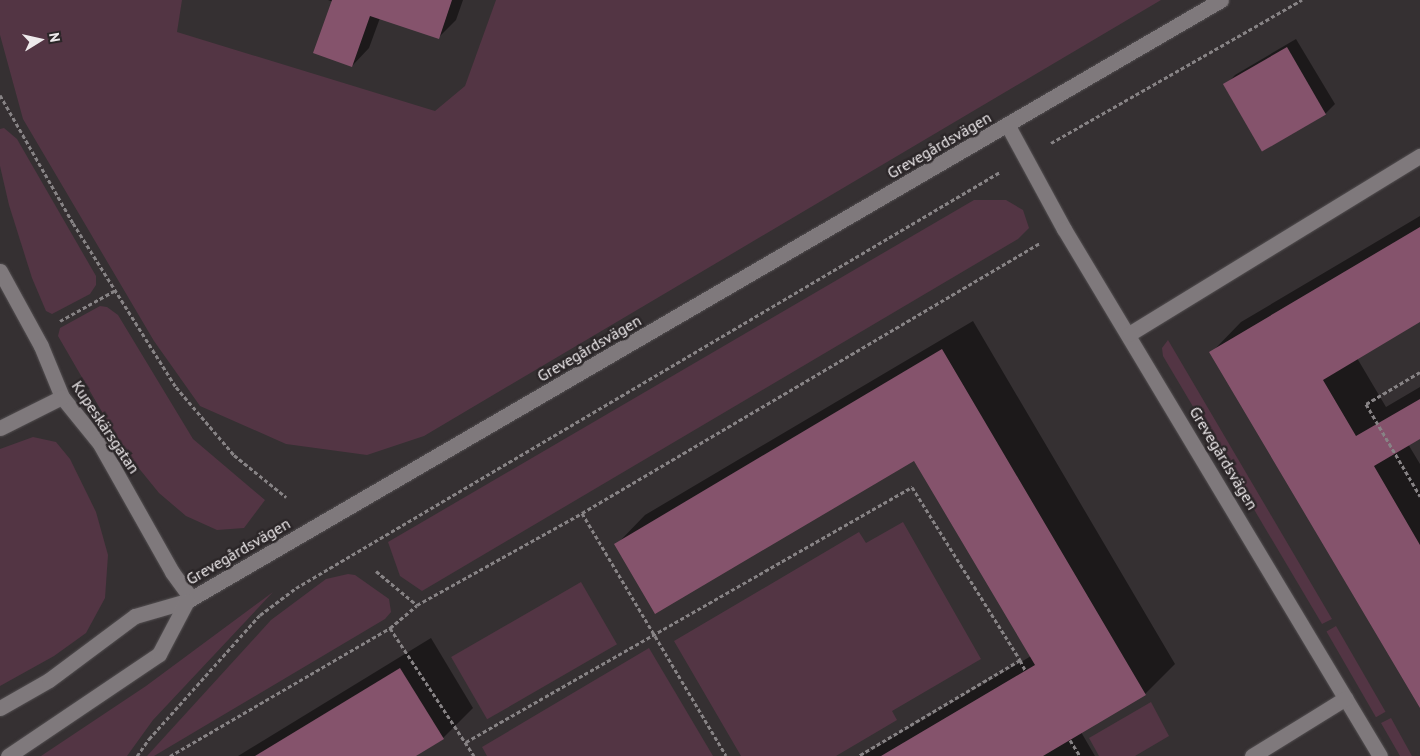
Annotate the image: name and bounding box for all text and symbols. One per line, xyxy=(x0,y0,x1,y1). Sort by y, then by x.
north arrow xyxy=(15,15,65,65)
text: N xyxy=(45,31,64,43)
street label: Grevegårdsvägen xyxy=(884,107,994,183)
street label: Grevegårdsvägen xyxy=(534,310,644,386)
street label: Kupeskärsgatan xyxy=(68,377,144,477)
street label: Grevegårdsvägen xyxy=(1186,403,1262,513)
street label: Grevegårdsvägen xyxy=(183,513,293,589)

